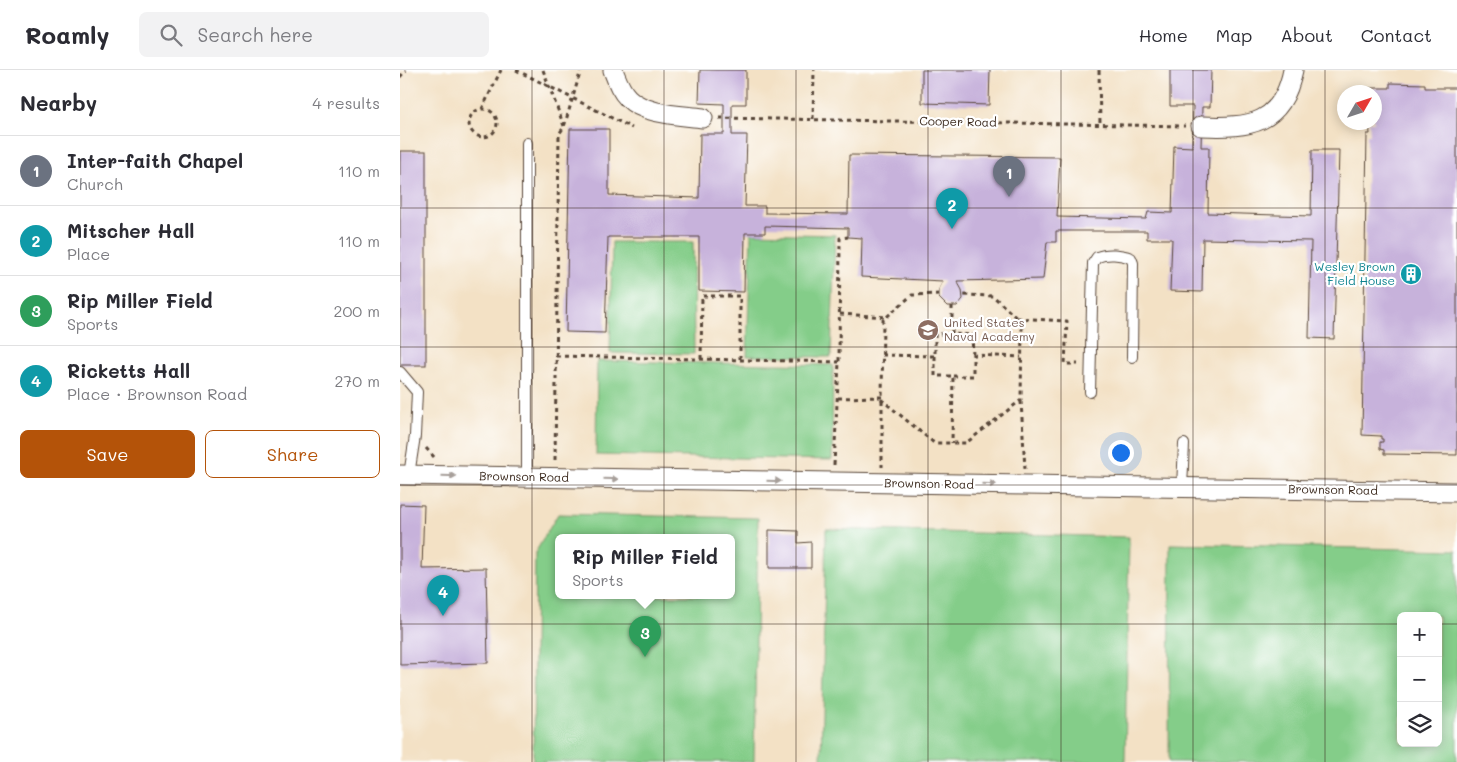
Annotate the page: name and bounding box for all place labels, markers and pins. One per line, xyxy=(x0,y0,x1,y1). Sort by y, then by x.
pin: 1 xyxy=(993,156,1025,197)
pin: 2 xyxy=(936,188,968,229)
place label: Wesley Brown Field House xyxy=(1314,258,1395,288)
building icon: Wesley Brown Field House xyxy=(1399,262,1423,286)
place label: United States Naval Academy xyxy=(944,314,1035,344)
school or university icon: United States Naval Academy xyxy=(916,318,940,342)
pin: 4 xyxy=(427,575,459,616)
pin: 3 xyxy=(629,616,661,657)

